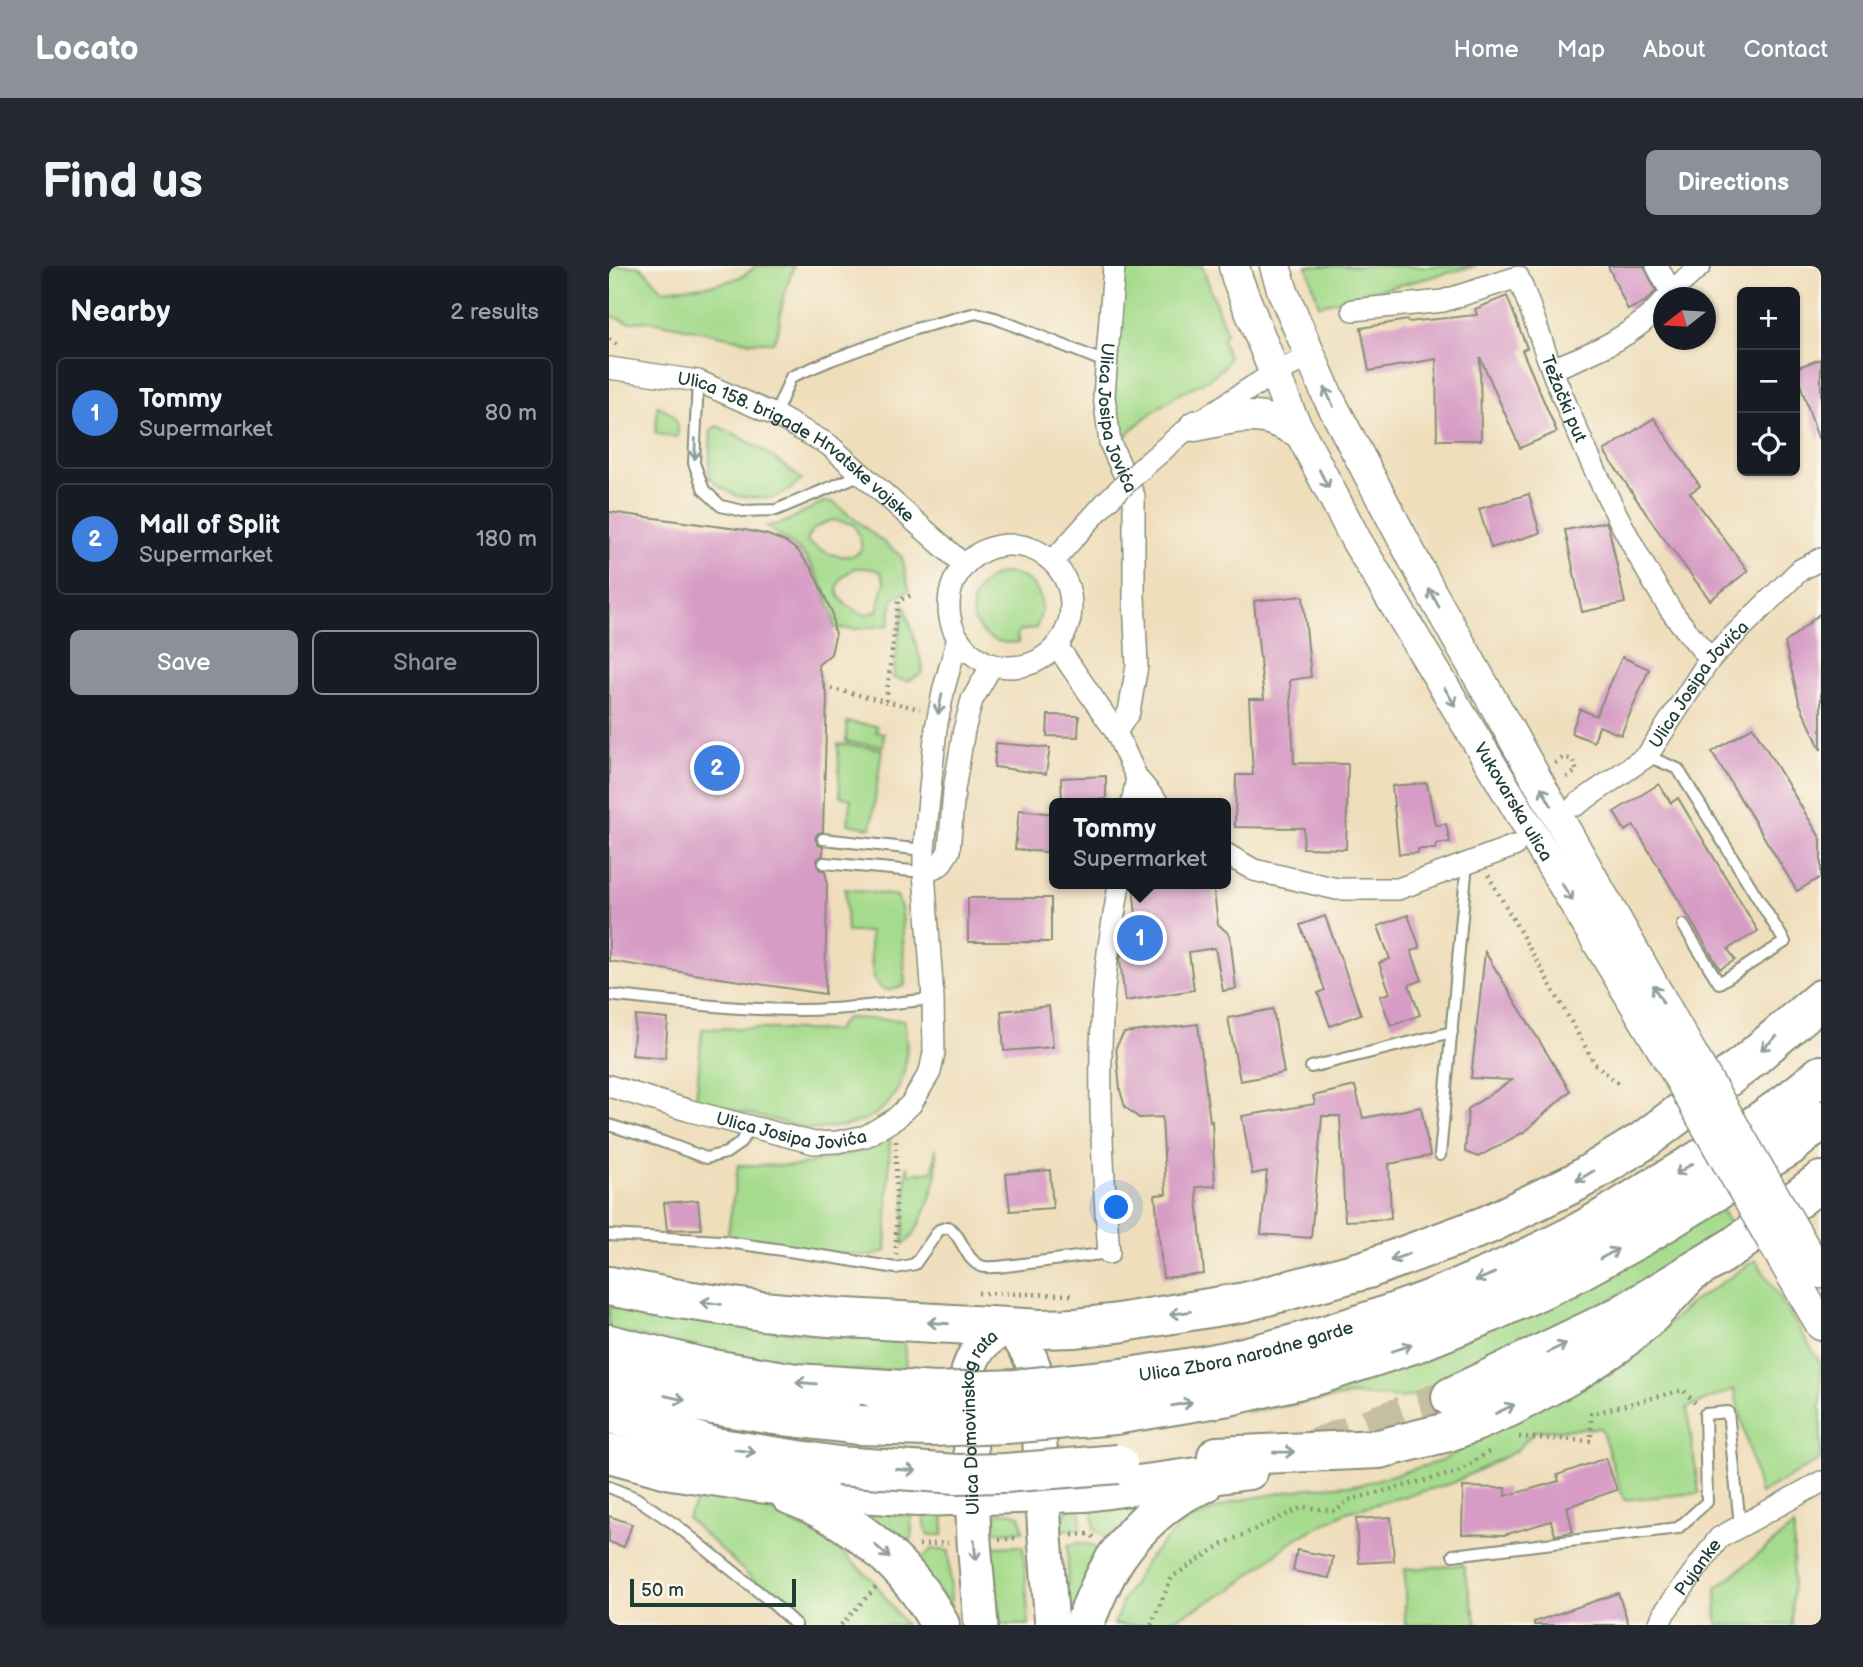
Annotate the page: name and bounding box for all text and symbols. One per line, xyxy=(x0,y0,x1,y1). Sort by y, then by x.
text: Locato xyxy=(35,29,139,69)
text: Home xyxy=(1454,35,1519,64)
text: Map xyxy=(1557,35,1605,64)
text: About xyxy=(1643,35,1705,64)
text: Contact xyxy=(1743,35,1828,64)
button: Directions xyxy=(1646,150,1821,215)
text: Find us xyxy=(42,153,203,212)
north arrow xyxy=(1653,287,1716,350)
map controls xyxy=(1737,287,1800,476)
button: + xyxy=(1737,287,1800,350)
text: Nearby xyxy=(70,294,170,330)
text: 2 results xyxy=(450,298,539,326)
street label: Ulica Josipa Jovića xyxy=(1093,342,1141,496)
button: − xyxy=(1737,350,1800,413)
street label: Težački put xyxy=(1536,352,1591,446)
street label: Ulica 158. brigade Hrvatske vojske xyxy=(676,368,919,527)
text: Tommy xyxy=(139,384,222,415)
one-way arrow xyxy=(1321,387,1335,408)
text: 1 xyxy=(90,399,100,427)
text: 80 m xyxy=(485,399,537,427)
button: locate xyxy=(1737,413,1800,476)
text: Supermarket xyxy=(139,415,273,443)
one-way arrow xyxy=(688,437,702,460)
one-way arrow xyxy=(1318,468,1332,489)
text: Mall of Split xyxy=(139,510,280,541)
text: 2 xyxy=(88,525,102,553)
text: 180 m xyxy=(476,525,537,553)
text: Supermarket xyxy=(139,541,273,569)
one-way arrow xyxy=(1427,589,1441,609)
street label: Ulica Josipa Jovića xyxy=(1645,617,1753,752)
button: Save xyxy=(70,630,298,695)
button: Share xyxy=(312,630,539,695)
one-way arrow xyxy=(1444,686,1458,706)
one-way arrow xyxy=(933,692,947,715)
street label: Vukovarska ulica xyxy=(1469,739,1557,865)
pin: 2 xyxy=(694,742,740,794)
one-way arrow xyxy=(1539,787,1553,807)
popup xyxy=(1049,798,1231,889)
text: Tommy xyxy=(1073,814,1156,845)
text: Supermarket xyxy=(1073,845,1207,873)
one-way arrow xyxy=(1561,881,1575,901)
pin: 1 xyxy=(1117,912,1163,964)
one-way arrow xyxy=(1651,985,1665,1005)
one-way arrow xyxy=(1761,1035,1779,1051)
street label: Ulica Josipa Jovića xyxy=(714,1108,869,1154)
one-way arrow xyxy=(1675,1162,1695,1176)
one-way arrow xyxy=(1576,1169,1596,1183)
your location xyxy=(1099,1190,1133,1224)
one-way arrow xyxy=(1599,1247,1619,1261)
one-way arrow xyxy=(1389,1252,1411,1264)
one-way arrow xyxy=(1474,1271,1496,1284)
one-way arrow xyxy=(700,1297,723,1310)
one-way arrow xyxy=(1169,1307,1192,1320)
one-way arrow xyxy=(926,1316,949,1329)
street label: Ulica Zbora narodne garde xyxy=(1138,1317,1356,1386)
street label: Ulica Domovinskog rata xyxy=(958,1326,1002,1516)
one-way arrow xyxy=(1391,1340,1413,1353)
one-way arrow xyxy=(1546,1341,1567,1354)
one-way arrow xyxy=(795,1376,818,1389)
one-way arrow xyxy=(663,1392,686,1406)
one-way arrow xyxy=(1170,1397,1193,1410)
one-way arrow xyxy=(1493,1402,1515,1415)
one-way arrow xyxy=(733,1445,756,1458)
one-way arrow xyxy=(1272,1446,1295,1459)
one-way arrow xyxy=(895,1464,917,1477)
street label: Pujanke xyxy=(1670,1535,1726,1600)
one-way arrow xyxy=(969,1538,982,1561)
one-way arrow xyxy=(873,1543,891,1559)
scale bar xyxy=(630,1576,796,1608)
text: 50 m xyxy=(641,1579,684,1602)

